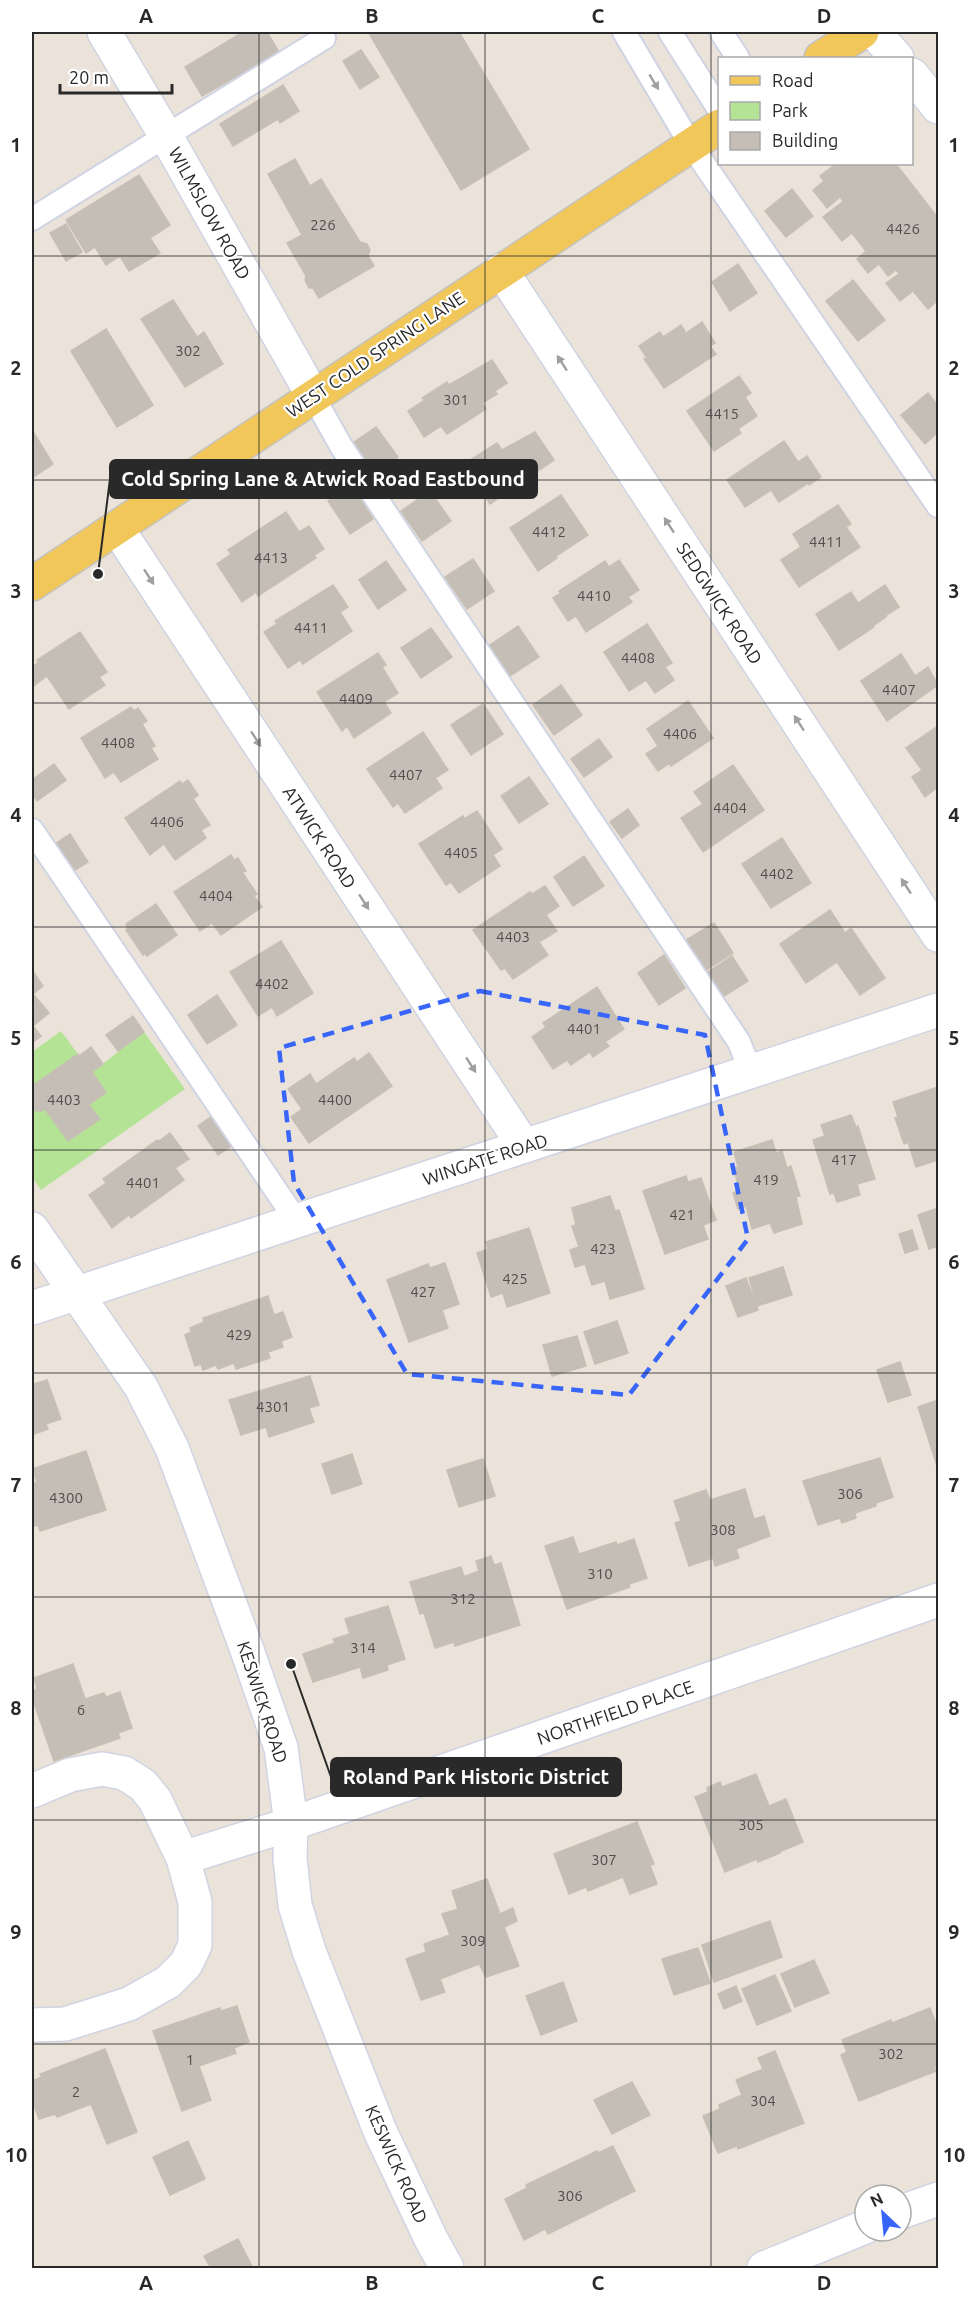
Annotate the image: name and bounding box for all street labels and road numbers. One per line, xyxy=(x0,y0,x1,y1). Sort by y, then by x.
street label: WILMSLOW ROAD xyxy=(165,143,255,283)
street label: WEST COLD SPRING LANE xyxy=(282,287,468,421)
street label: SEDGWICK ROAD xyxy=(673,538,767,668)
street label: ATWICK ROAD xyxy=(280,782,360,892)
street label: WINGATE ROAD xyxy=(420,1129,550,1189)
street label: KESWICK ROAD xyxy=(234,1638,292,1766)
street label: NORTHFIELD PLACE xyxy=(534,1676,696,1748)
street label: KESWICK ROAD xyxy=(362,2102,432,2226)

